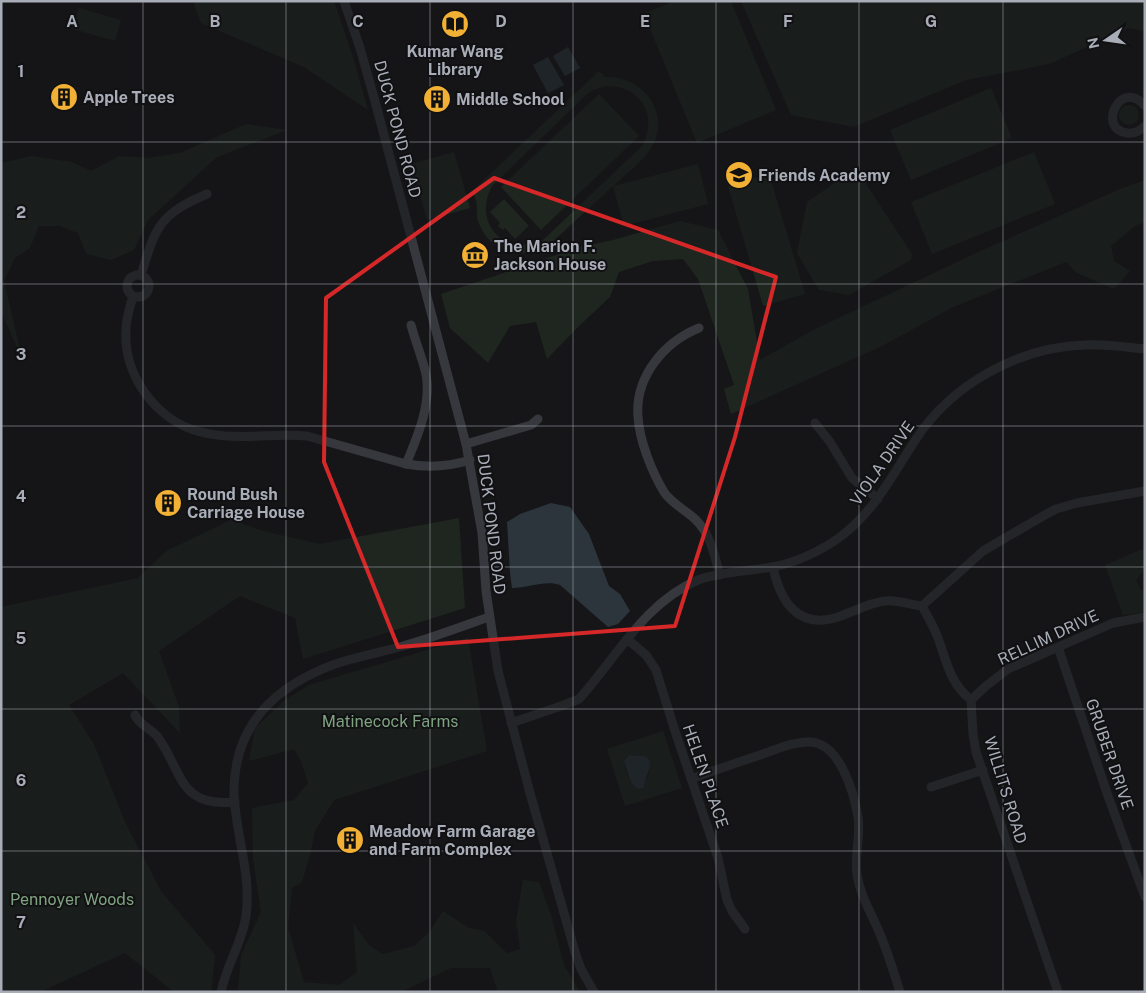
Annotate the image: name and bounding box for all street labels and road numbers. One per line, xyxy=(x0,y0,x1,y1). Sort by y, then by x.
street label: DUCK POND ROAD xyxy=(370,58,425,200)
street label: VIOLA DRIVE xyxy=(846,417,919,509)
street label: DUCK POND ROAD xyxy=(473,453,510,595)
street label: RELLIM DRIVE xyxy=(995,606,1102,669)
street label: GRUBER DRIVE xyxy=(1082,696,1137,812)
street label: HELEN PLACE xyxy=(679,722,732,831)
street label: WILLITS ROAD xyxy=(980,734,1031,846)

